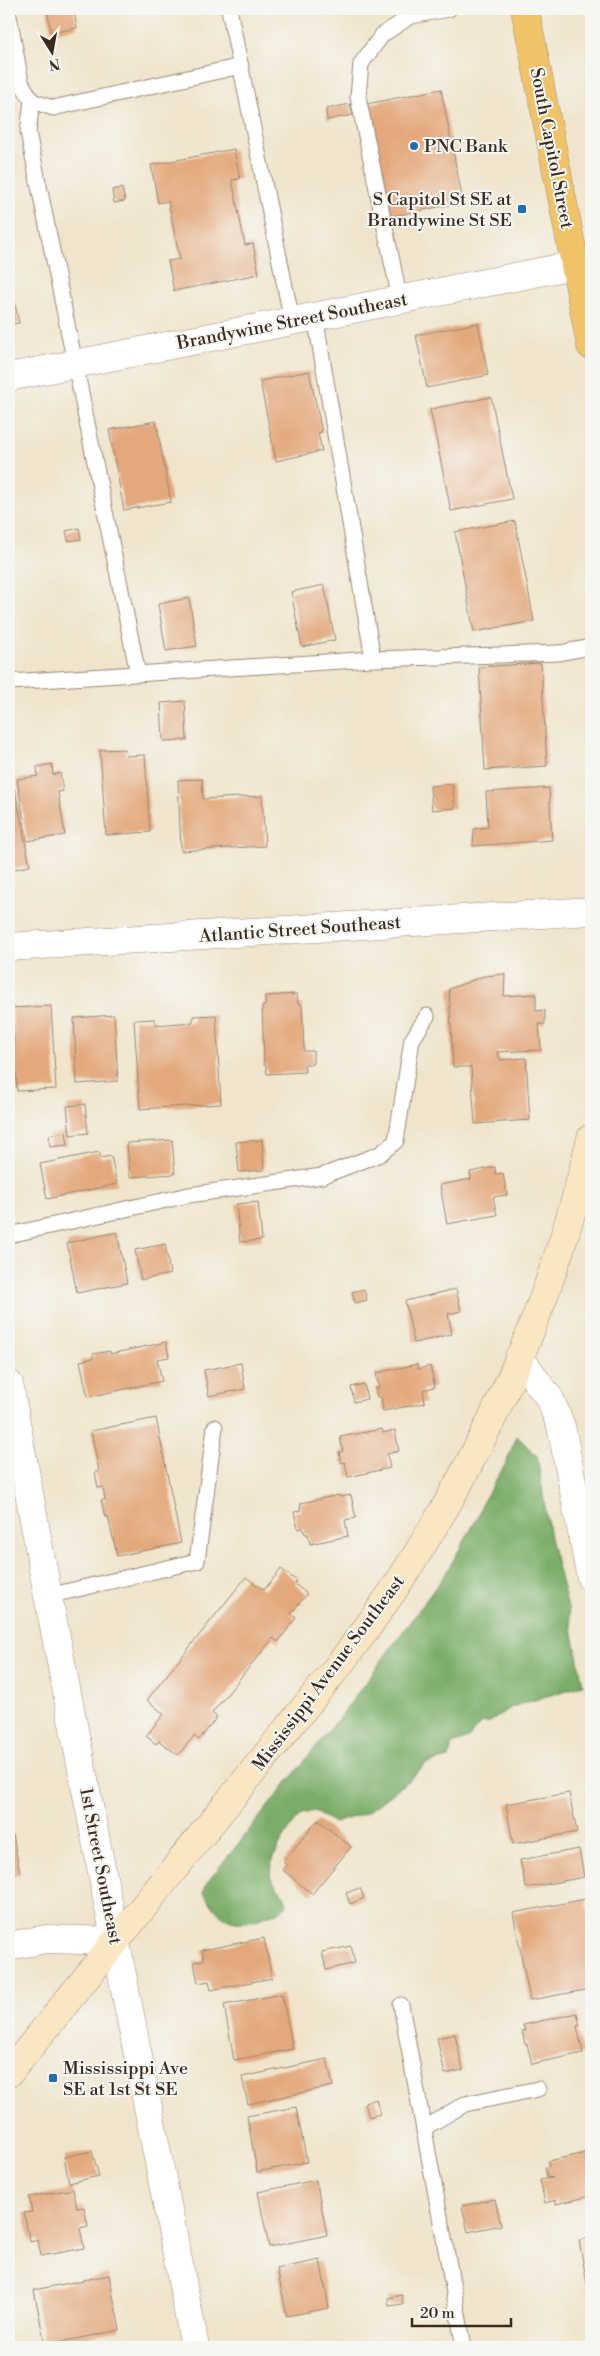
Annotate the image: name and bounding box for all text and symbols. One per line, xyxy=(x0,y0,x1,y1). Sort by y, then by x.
north arrow xyxy=(28,28,78,78)
text: N xyxy=(47,54,61,74)
street label: South Capitol Street xyxy=(525,66,579,231)
place label: PNC Bank xyxy=(424,135,509,158)
marker: PNC Bank xyxy=(408,140,420,152)
place label: S Capitol St SE at Brandywine St SE xyxy=(367,188,513,232)
marker: S Capitol St SE at Brandywine St SE xyxy=(516,203,528,215)
street label: Brandywine Street Southeast xyxy=(174,288,410,355)
street label: Atlantic Street Southeast xyxy=(197,911,402,948)
street label: Mississippi Avenue Southeast xyxy=(247,1570,410,1776)
street label: 1st Street Southeast xyxy=(74,1786,127,1947)
place label: Mississippi Ave SE at 1st St SE xyxy=(63,2057,188,2101)
marker: Mississippi Ave SE at 1st St SE xyxy=(47,2072,59,2084)
scale bar xyxy=(412,2296,511,2328)
text: 20 m xyxy=(420,2304,455,2323)

